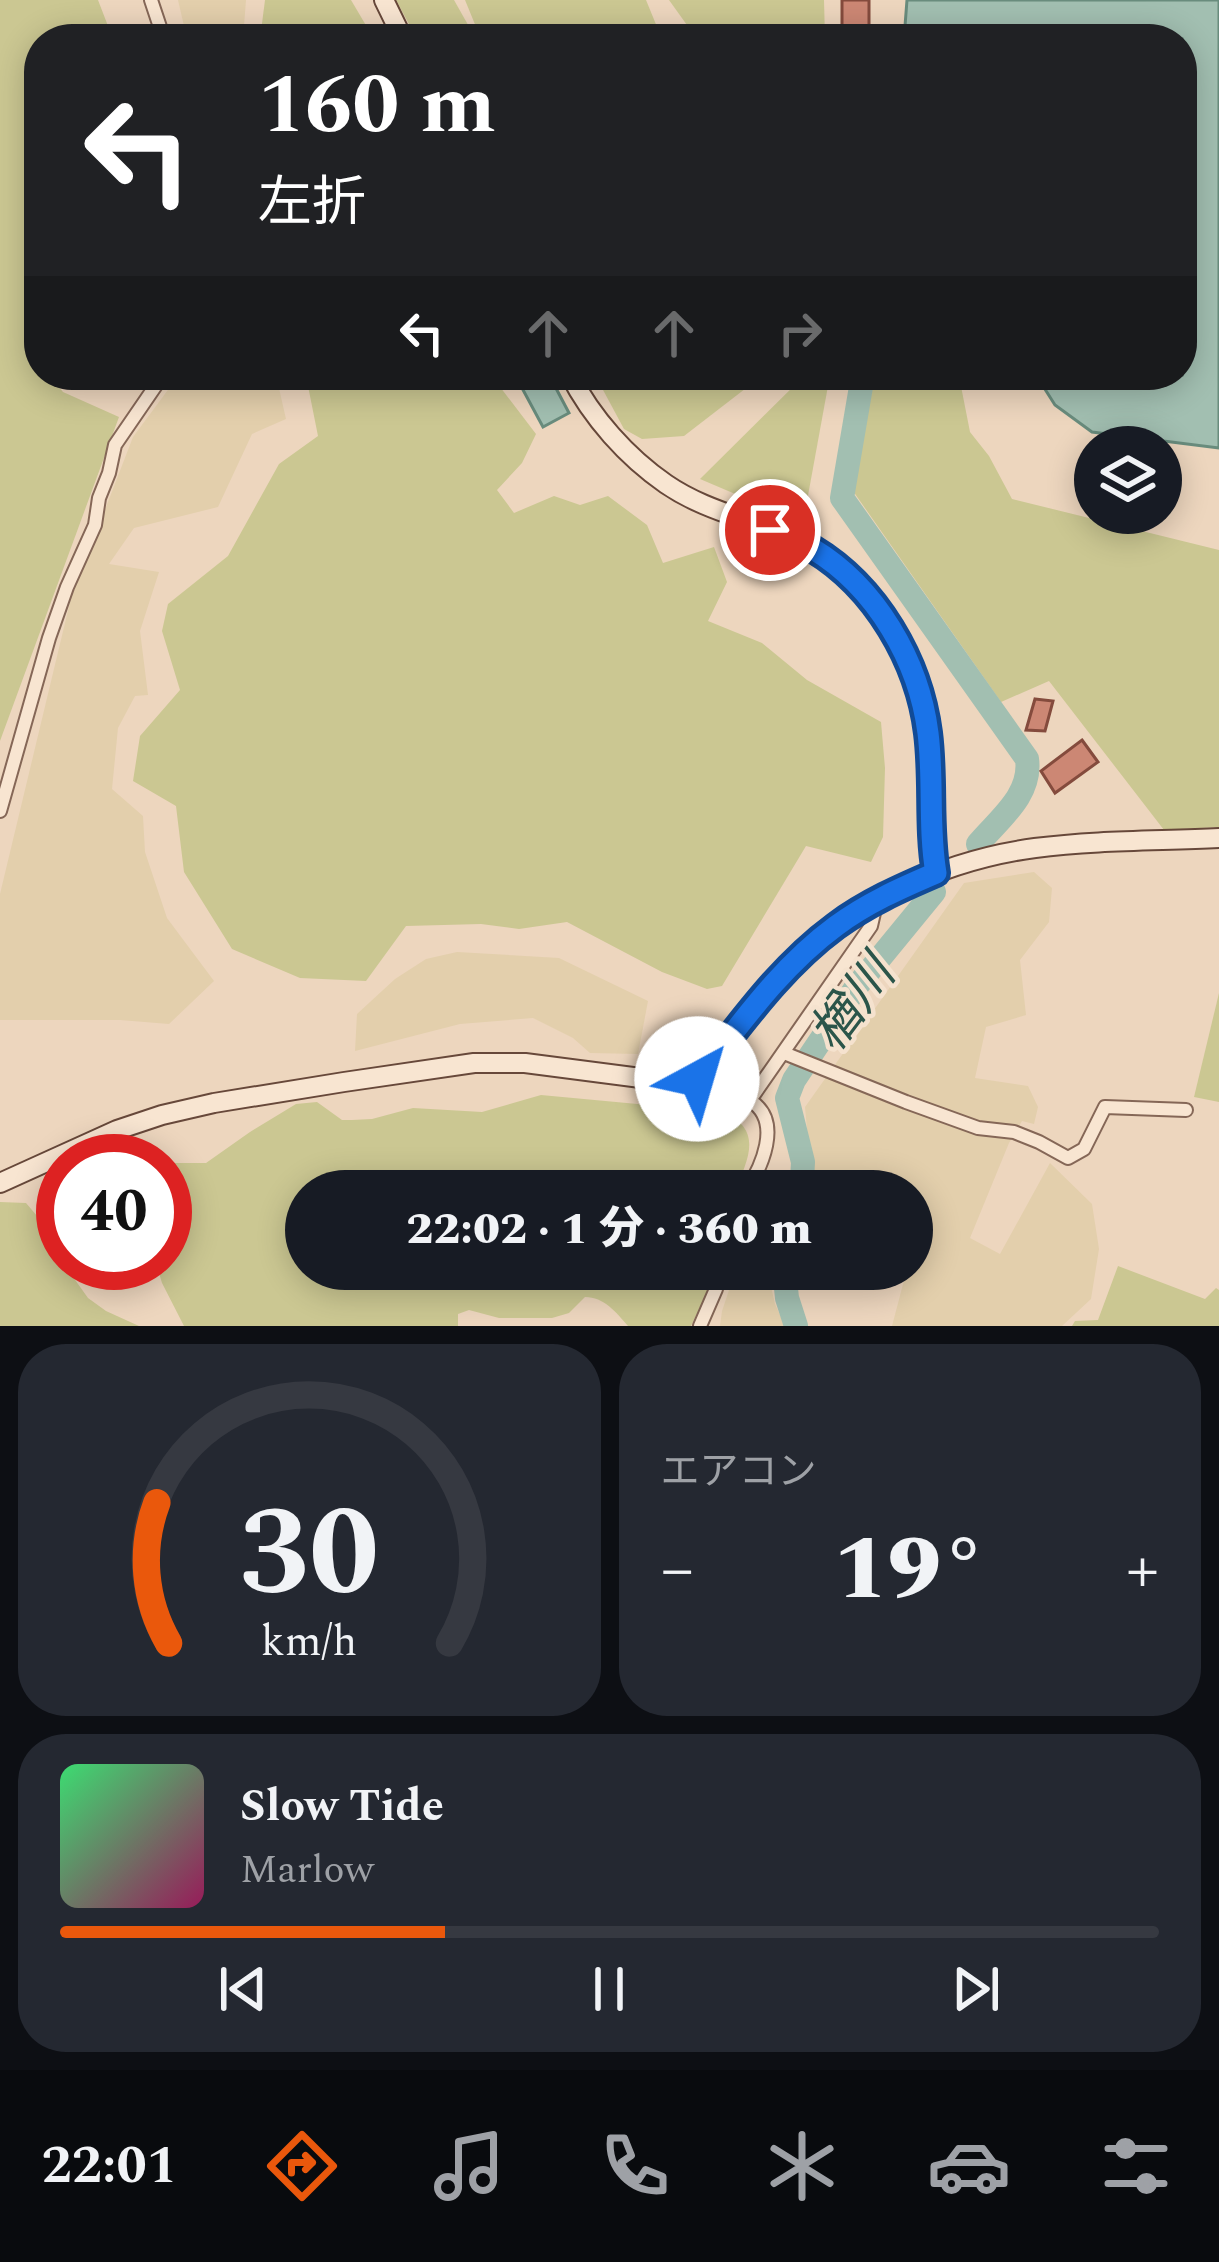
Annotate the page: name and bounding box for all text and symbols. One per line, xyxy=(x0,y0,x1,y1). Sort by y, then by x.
text: 160 m xyxy=(258,42,496,170)
icon: left xyxy=(60,72,216,228)
text: 左折 xyxy=(258,163,366,245)
icon: left xyxy=(389,300,455,366)
icon: ahead xyxy=(515,300,581,366)
icon: ahead xyxy=(641,300,707,366)
icon: right xyxy=(767,300,833,366)
map controls xyxy=(1074,426,1182,534)
button: layers xyxy=(1074,426,1182,534)
pin xyxy=(719,479,821,581)
icon: arrive xyxy=(737,497,803,563)
water label: 楢川 xyxy=(792,937,918,1069)
position arrow xyxy=(634,1016,760,1142)
speed limit sign: 40 xyxy=(36,1134,192,1290)
text: 22:02 · 1 分 · 360 m xyxy=(406,1195,812,1264)
text: エアコン xyxy=(661,1443,817,1502)
text: 30 xyxy=(239,1460,379,1650)
text: 19° xyxy=(833,1502,986,1639)
text: − xyxy=(661,1520,694,1621)
text: + xyxy=(1126,1520,1159,1621)
text: km/h xyxy=(261,1610,358,1675)
text: Slow Tide xyxy=(240,1772,444,1841)
text: Marlow xyxy=(240,1841,374,1900)
icon: previous xyxy=(210,1956,276,2022)
icon: pause xyxy=(576,1956,642,2022)
icon: next xyxy=(943,1956,1009,2022)
icon: directions xyxy=(260,2124,344,2208)
icon: music xyxy=(427,2124,511,2208)
icon: phone xyxy=(593,2124,677,2208)
icon: climate xyxy=(760,2124,844,2208)
icon: car xyxy=(927,2124,1011,2208)
icon: filters xyxy=(1094,2124,1178,2208)
text: 22:01 xyxy=(41,2125,177,2207)

